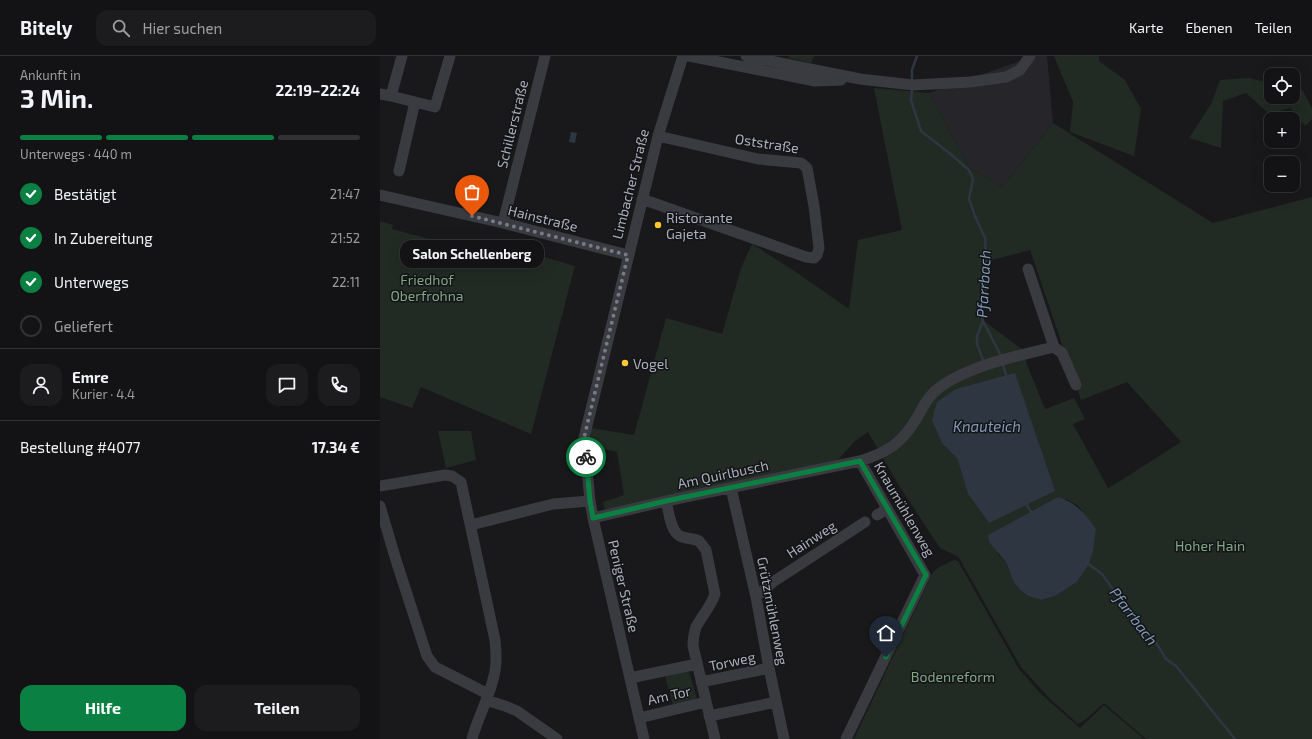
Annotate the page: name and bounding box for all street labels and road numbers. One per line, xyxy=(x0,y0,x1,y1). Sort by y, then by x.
street label: Schillerstraße xyxy=(493,78,531,170)
street label: Limbacher Straße xyxy=(608,127,652,241)
street label: Oststraße xyxy=(734,130,800,156)
street label: Hainstraße xyxy=(506,201,580,235)
street label: Am Quirlbusch xyxy=(676,456,770,492)
street label: Knaumühlenweg xyxy=(871,458,939,560)
street label: Hainweg xyxy=(783,517,839,561)
street label: Peniger Straße xyxy=(605,538,643,634)
street label: Grützmühlenweg xyxy=(754,555,792,667)
street label: Torweg xyxy=(707,648,757,674)
street label: Am Tor xyxy=(646,682,693,708)

